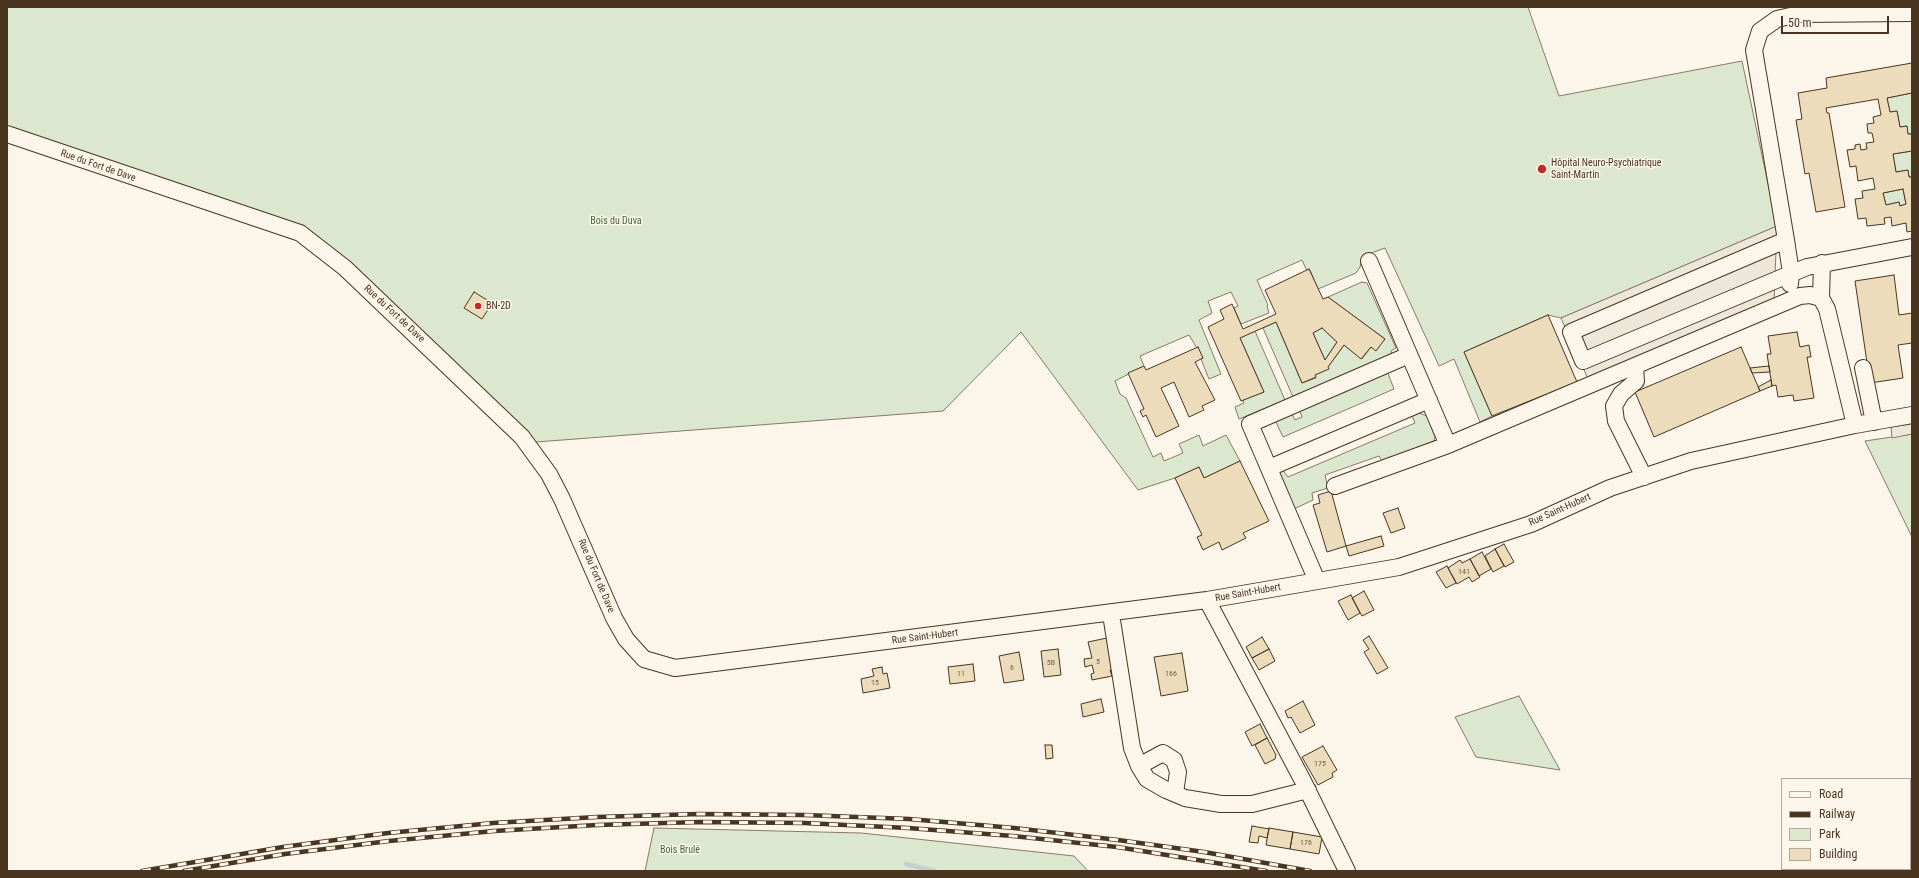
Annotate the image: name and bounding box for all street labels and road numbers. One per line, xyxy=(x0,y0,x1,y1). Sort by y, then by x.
street label: Rue du Fort de Dave xyxy=(59,148,137,184)
street label: Rue du Fort de Dave xyxy=(361,283,427,345)
street label: Rue Saint-Hubert xyxy=(1527,491,1593,529)
street label: Rue du Fort de Dave xyxy=(575,537,617,615)
street label: Rue Saint-Hubert xyxy=(1214,581,1282,605)
street label: Rue Saint-Hubert xyxy=(891,627,959,647)

